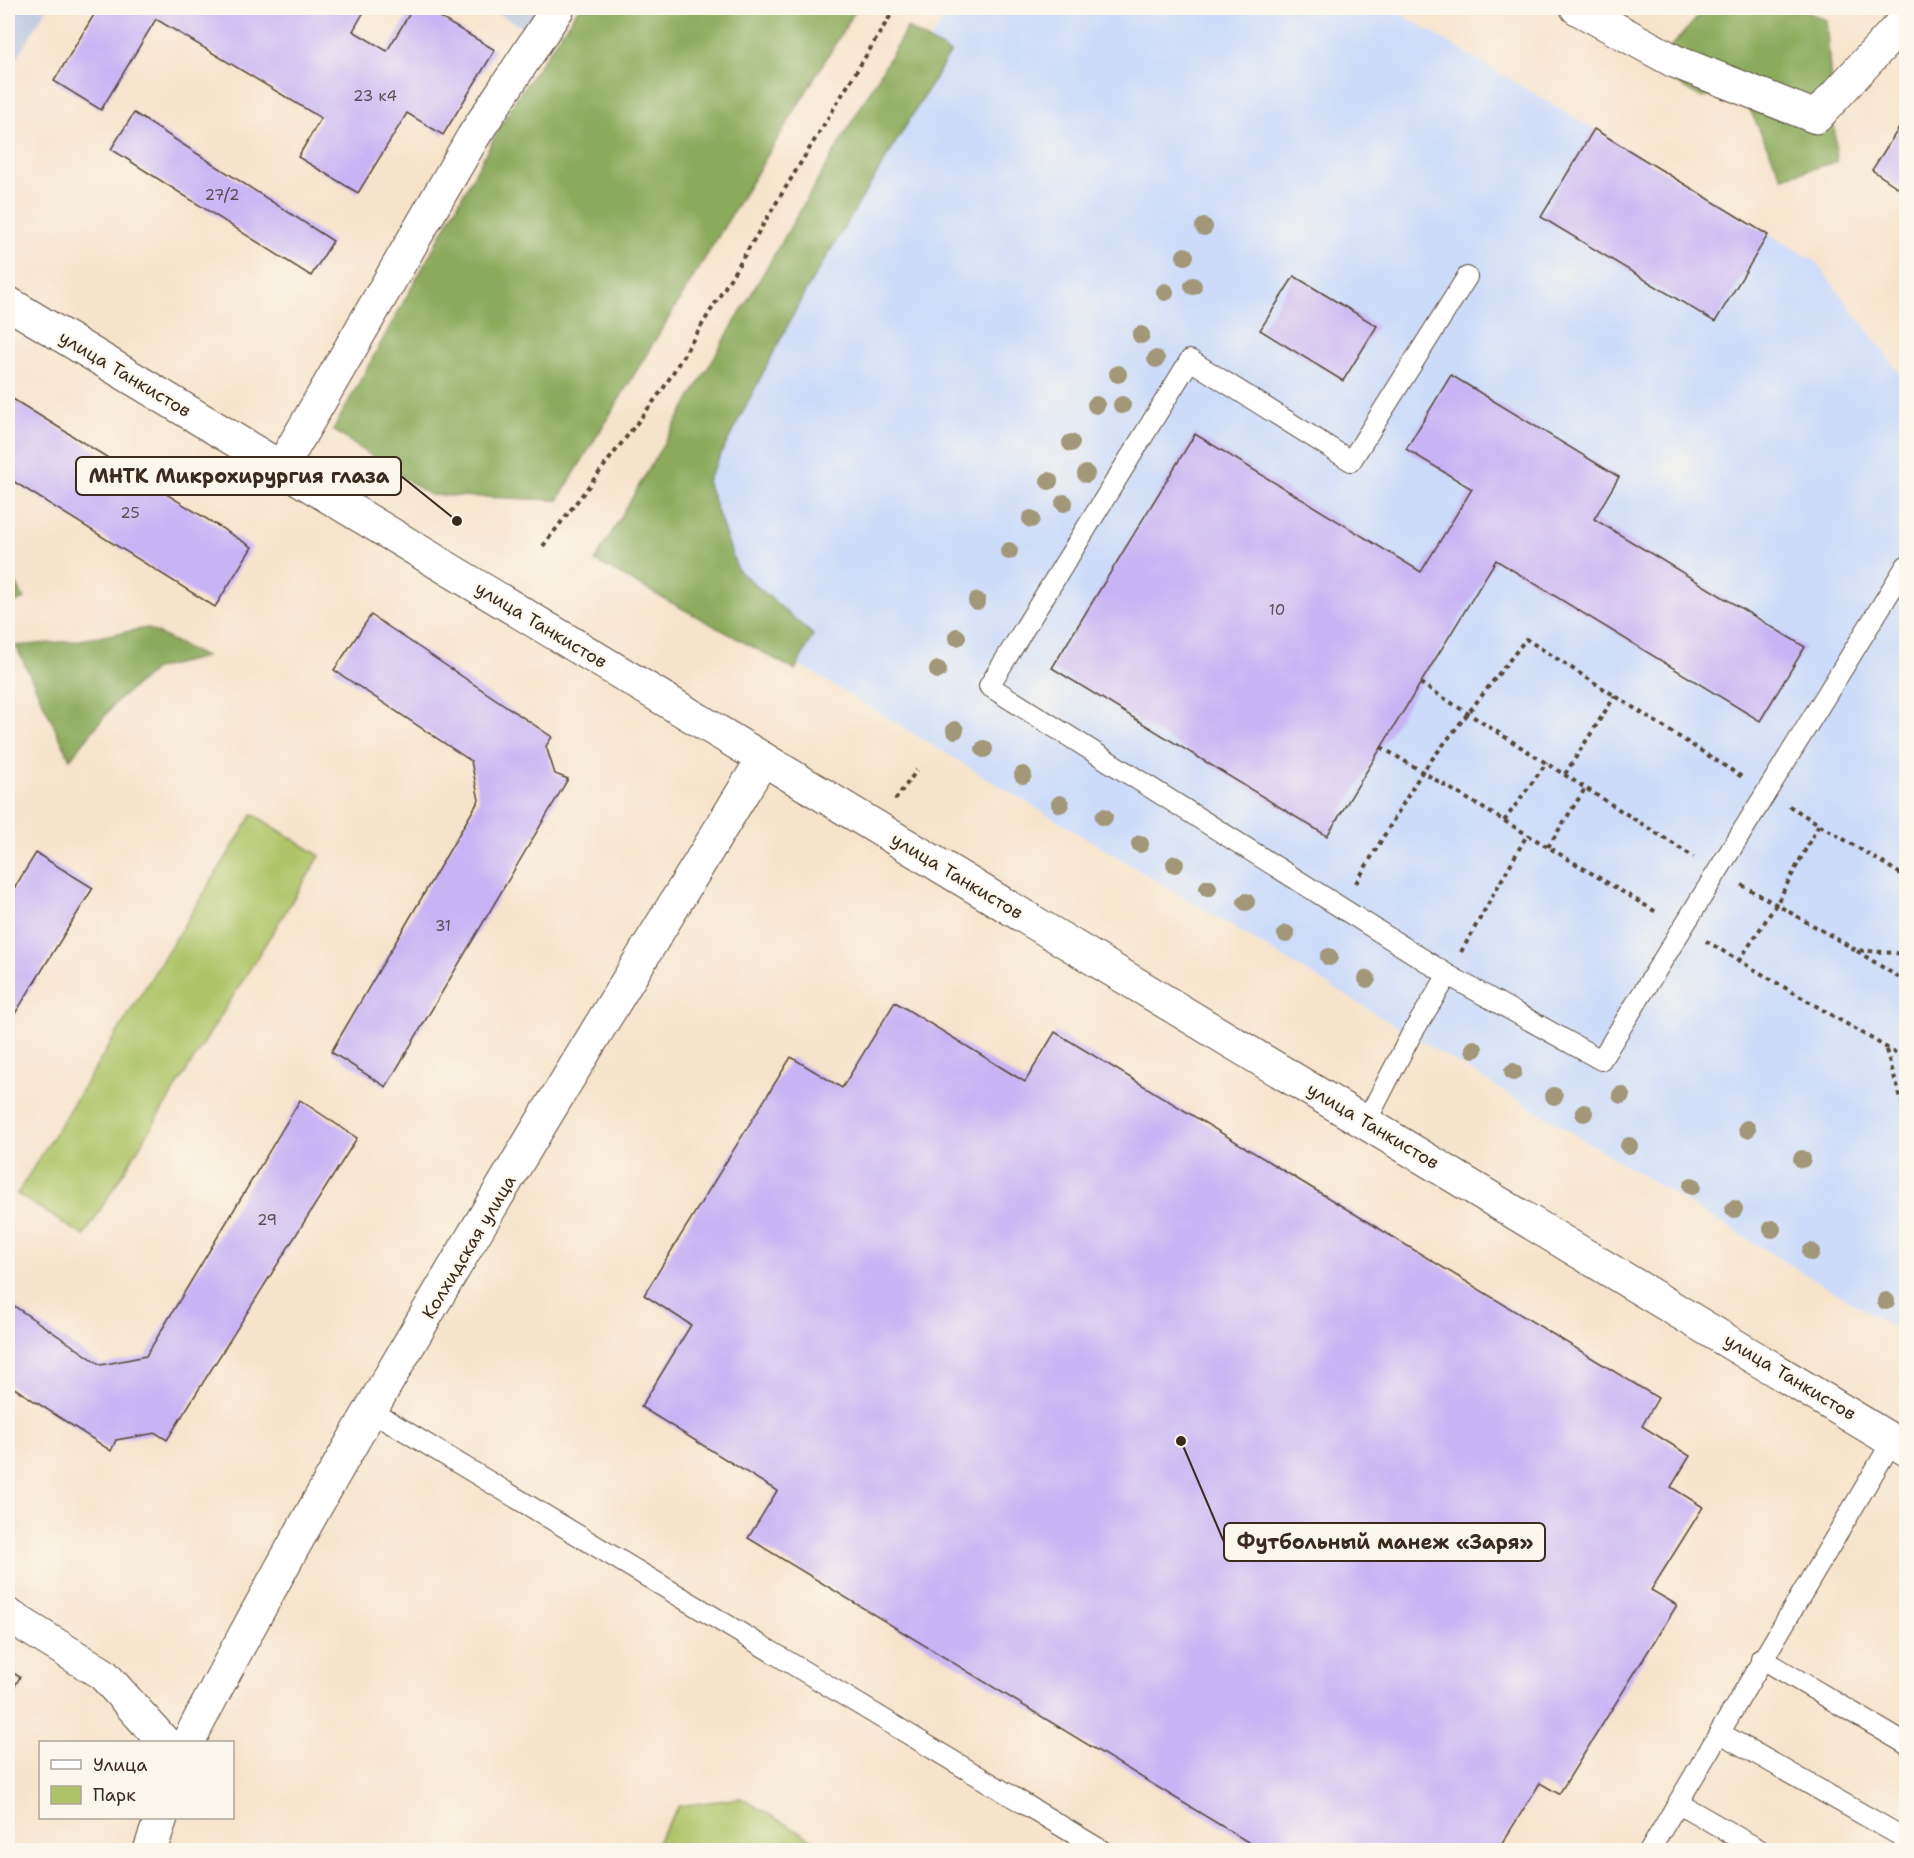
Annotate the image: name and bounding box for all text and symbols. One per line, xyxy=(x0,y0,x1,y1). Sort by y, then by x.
house number: 23 к4 xyxy=(353,86,397,106)
house number: 27/2 xyxy=(205,185,239,205)
street label: улица Танкистов xyxy=(55,325,195,423)
callout: МНТК Микрохирургия глаза xyxy=(76,457,401,495)
text: МНТК Микрохирургия глаза xyxy=(88,463,390,489)
house number: 25 xyxy=(120,503,140,523)
street label: улица Танкистов xyxy=(471,576,611,674)
house number: 10 xyxy=(1269,600,1285,620)
street label: улица Танкистов xyxy=(887,827,1027,925)
house number: 31 xyxy=(435,916,451,936)
street label: улица Танкистов xyxy=(1303,1077,1443,1175)
street label: Колхидская улица xyxy=(417,1171,521,1323)
house number: 29 xyxy=(257,1210,277,1230)
street label: улица Танкистов xyxy=(1720,1328,1860,1426)
callout: Футбольный манеж «Заря» xyxy=(1224,1523,1545,1561)
text: Футбольный манеж «Заря» xyxy=(1237,1529,1533,1555)
legend xyxy=(39,1741,234,1819)
text: Улица xyxy=(93,1753,147,1777)
text: Парк xyxy=(93,1783,136,1807)

